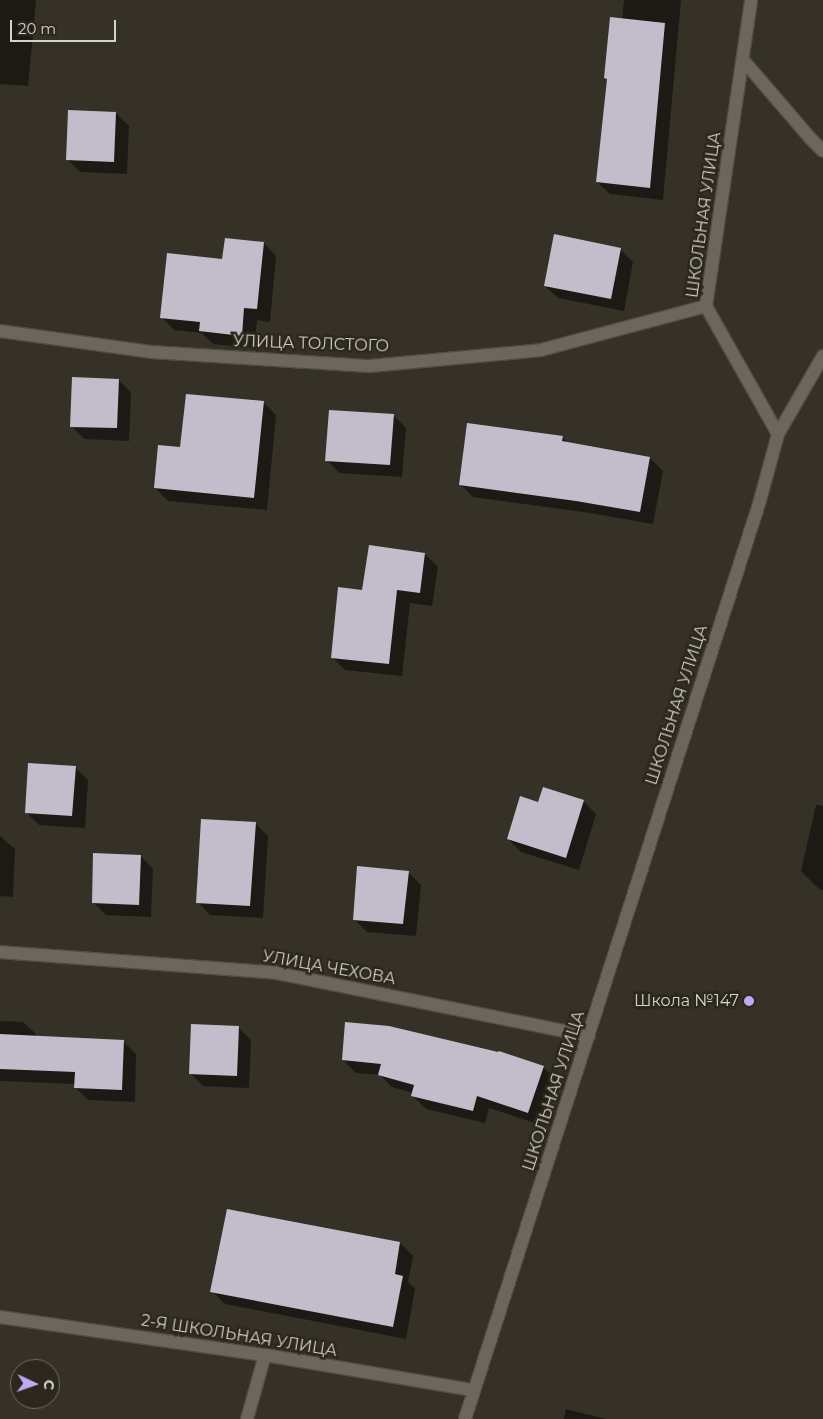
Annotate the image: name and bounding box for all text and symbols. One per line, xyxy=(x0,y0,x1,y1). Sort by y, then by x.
scale bar xyxy=(12,10,119,42)
text: 20 m xyxy=(18,19,56,38)
street label: ШКОЛЬНАЯ УЛИЦА xyxy=(683,131,725,299)
street label: УЛИЦА ТОЛСТОГО xyxy=(233,332,389,356)
street label: ШКОЛЬНАЯ УЛИЦА xyxy=(642,622,712,788)
street label: УЛИЦА ЧЕХОВА xyxy=(261,947,397,989)
place label: Школа №147 xyxy=(634,991,739,1011)
marker: Школа №147 xyxy=(743,995,755,1007)
street label: ШКОЛЬНАЯ УЛИЦА xyxy=(519,1008,589,1174)
street label: 2-Я ШКОЛЬНАЯ УЛИЦА xyxy=(140,1311,338,1361)
north arrow xyxy=(10,1359,60,1409)
text: С xyxy=(40,1379,58,1390)

